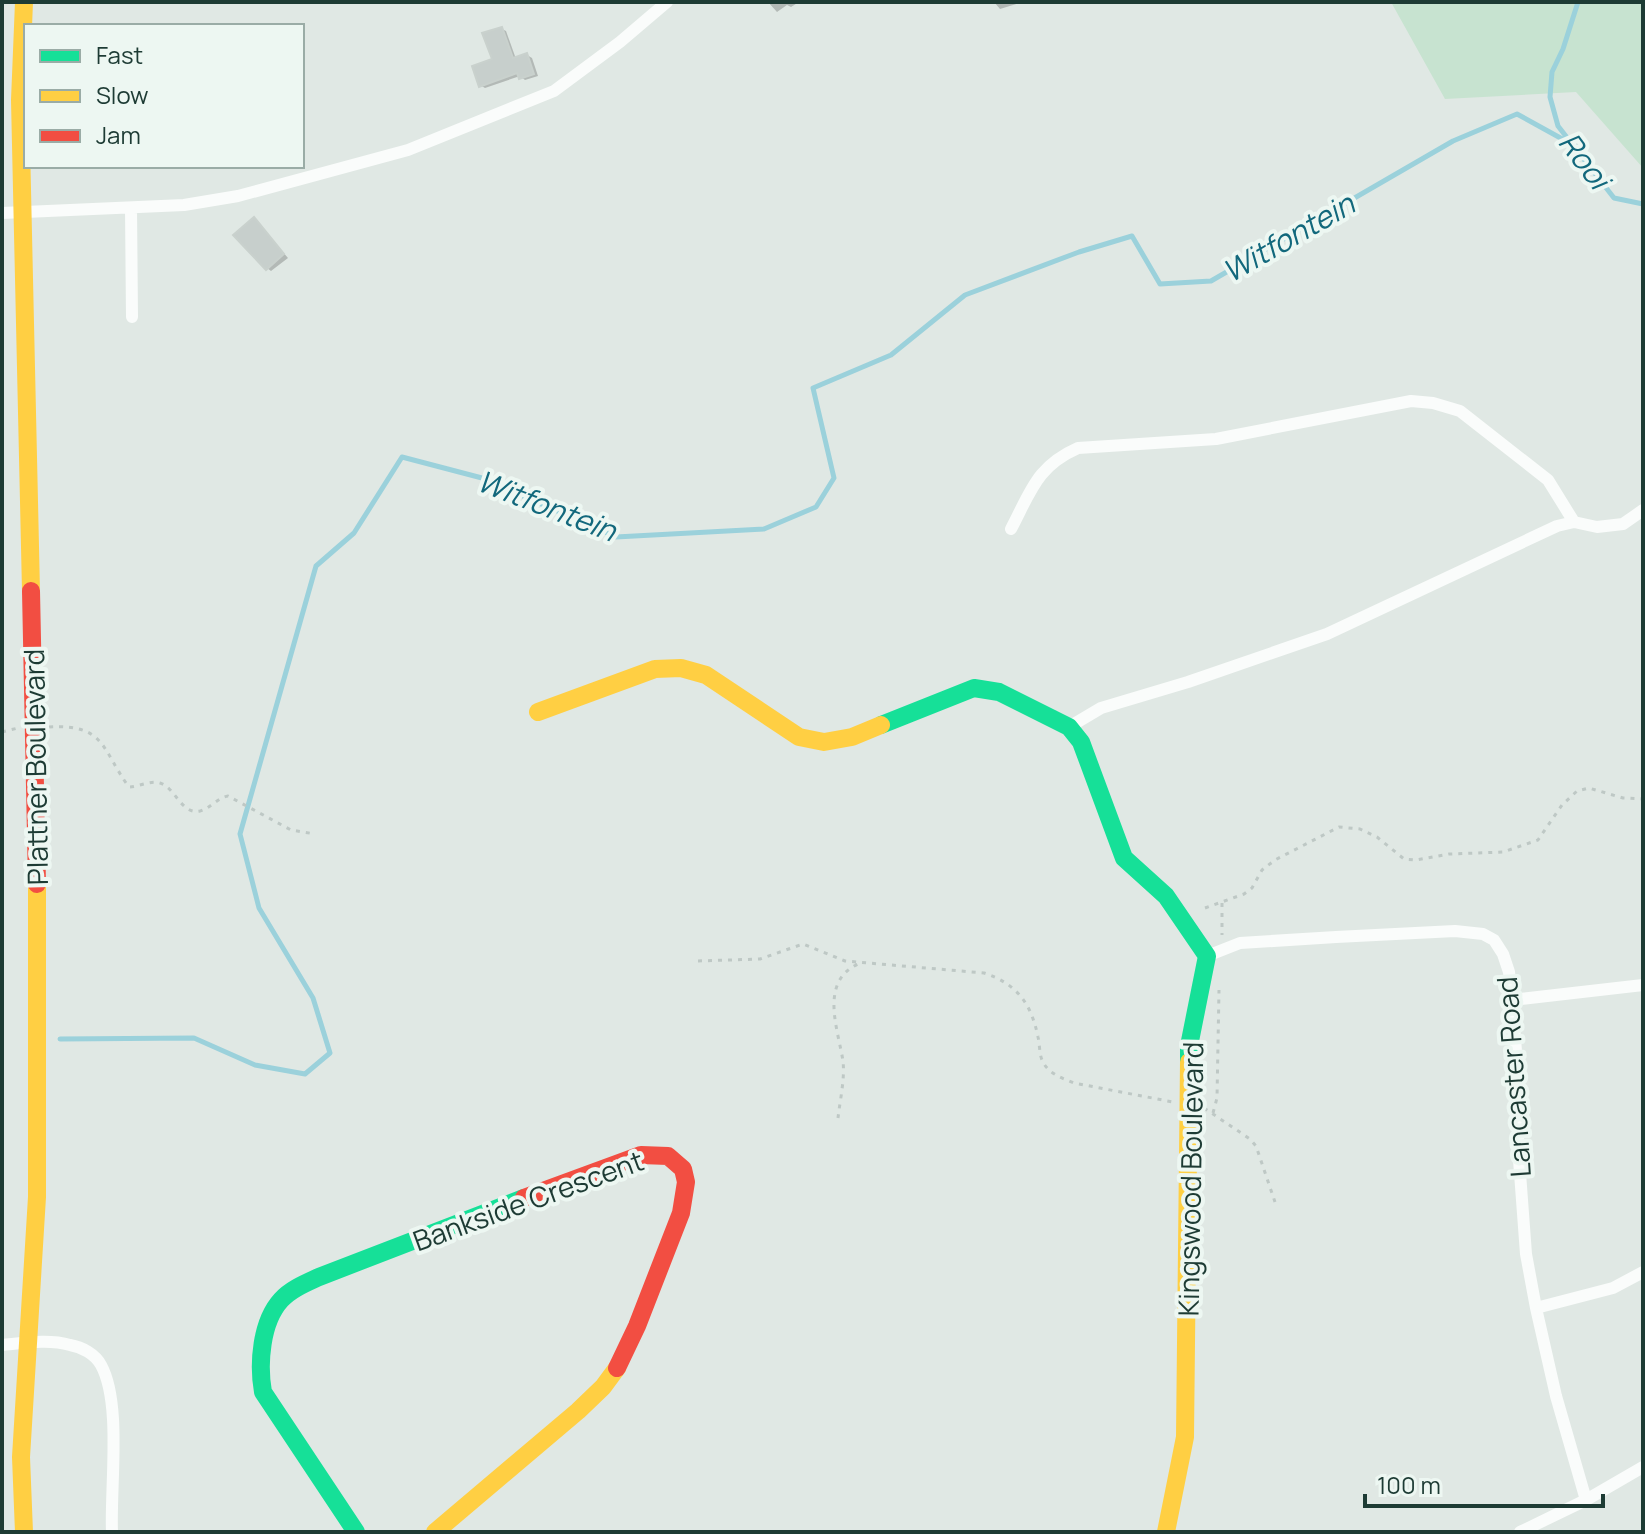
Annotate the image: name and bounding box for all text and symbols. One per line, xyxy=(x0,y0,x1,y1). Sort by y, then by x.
legend xyxy=(24,24,304,168)
text: Fast xyxy=(96,38,143,71)
text: Slow xyxy=(96,78,149,111)
text: Jam xyxy=(96,118,141,151)
water label: Rooi xyxy=(1550,123,1622,200)
water label: Witfontein xyxy=(1215,182,1362,291)
water label: Witfontein xyxy=(472,460,624,551)
street label: Plattner Boulevard xyxy=(14,648,56,886)
street label: Lancaster Road xyxy=(1487,975,1539,1179)
street label: Kingswood Boulevard xyxy=(1169,1041,1211,1317)
street label: Bankside Crescent xyxy=(408,1141,648,1259)
scale bar xyxy=(1365,1458,1603,1508)
text: 100 m xyxy=(1377,1468,1441,1501)

